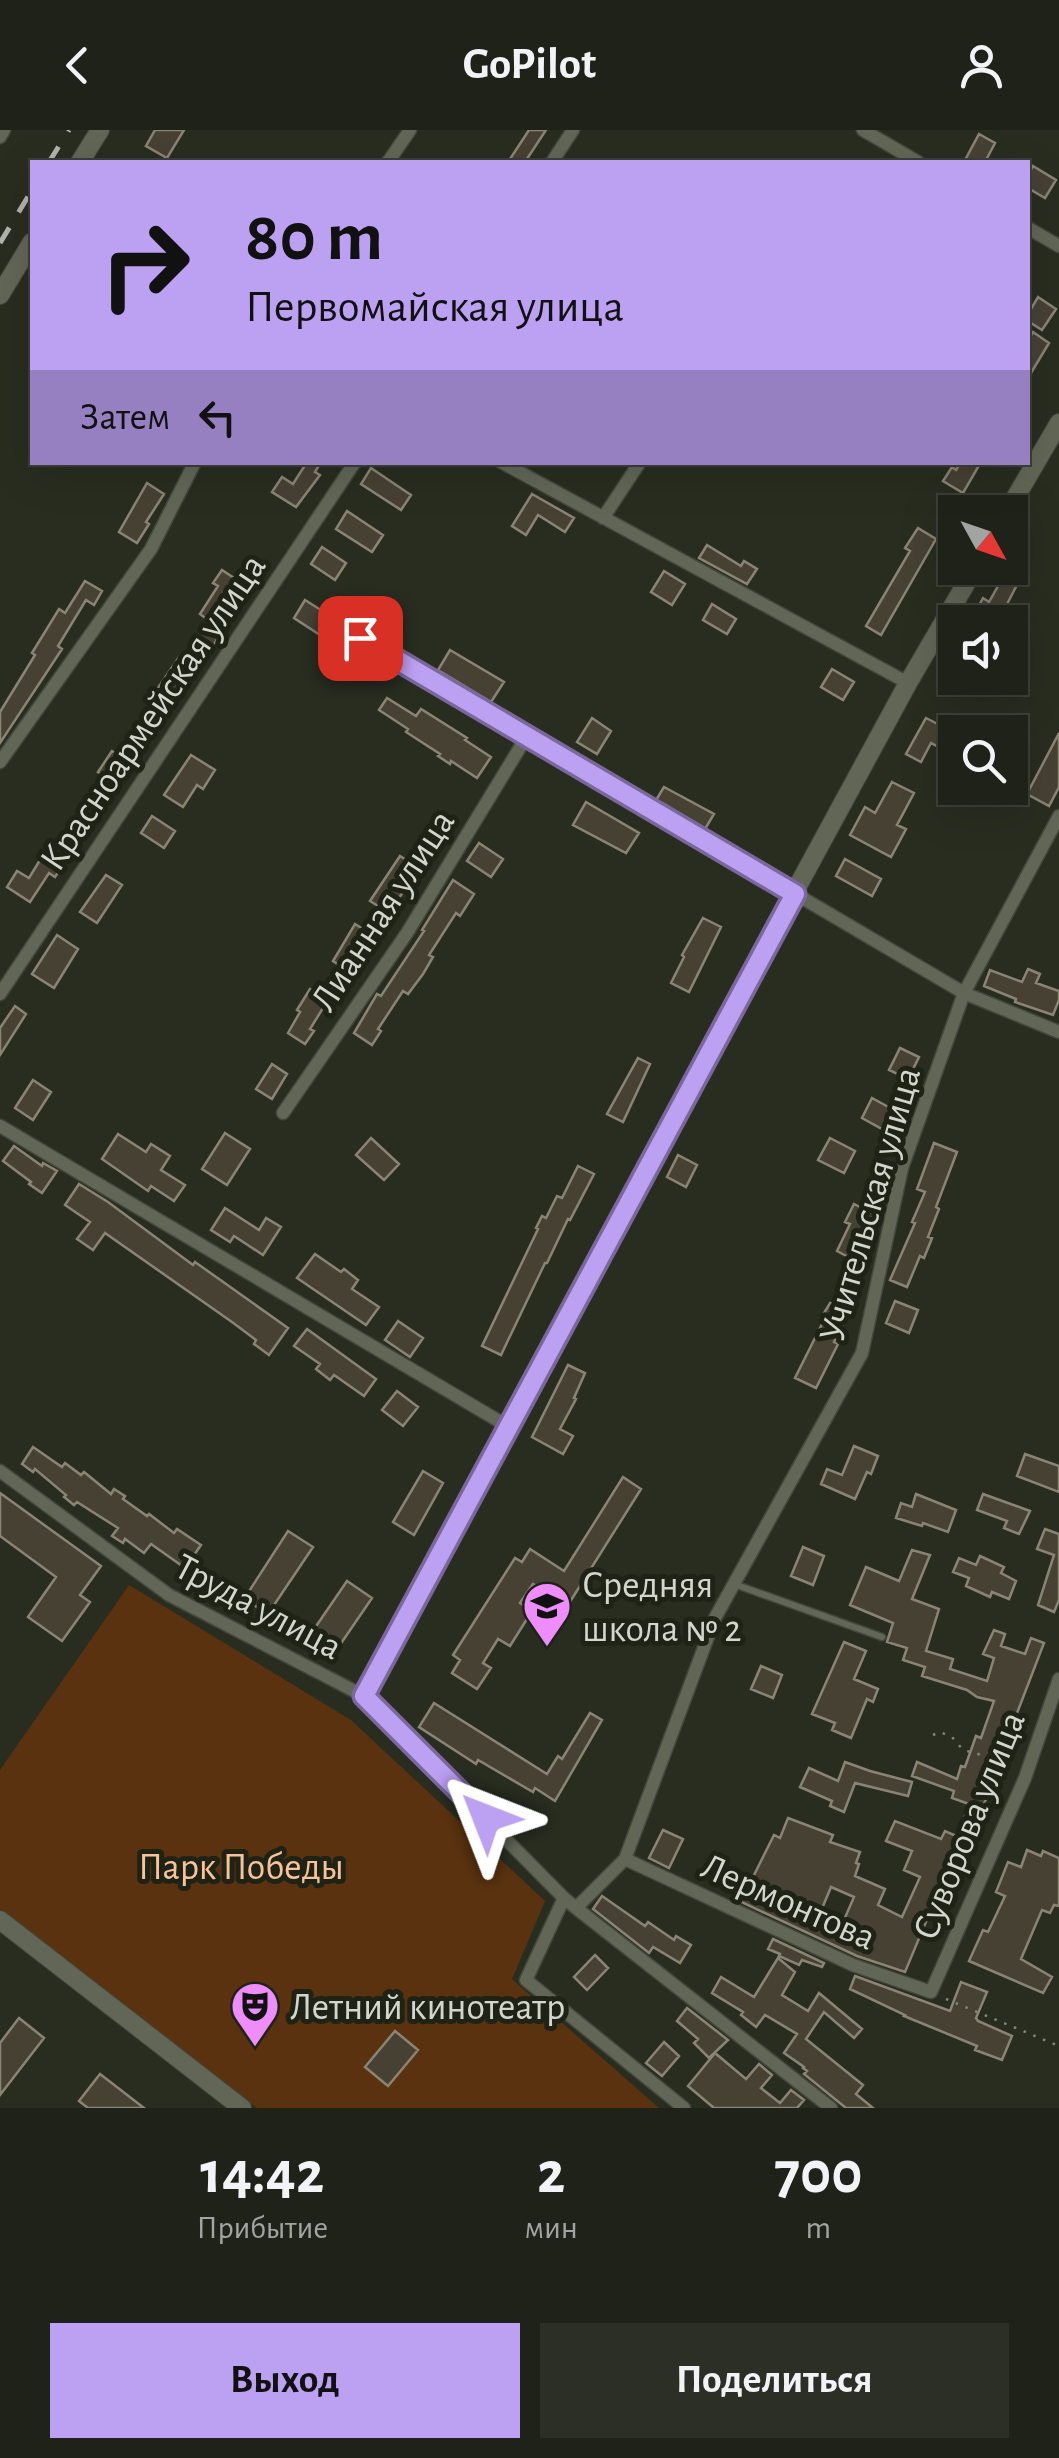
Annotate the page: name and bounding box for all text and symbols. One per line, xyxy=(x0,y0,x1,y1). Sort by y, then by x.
icon: back xyxy=(50,38,105,93)
icon: person xyxy=(954,38,1009,93)
text: GoPilot xyxy=(463,42,596,87)
icon: right xyxy=(80,200,210,330)
text: 80 m xyxy=(245,203,383,273)
text: Первомайская улица xyxy=(245,285,624,330)
icon: left xyxy=(190,390,245,445)
text: Затем xyxy=(80,399,170,437)
north arrow xyxy=(938,495,1028,585)
map controls xyxy=(938,495,1028,805)
street label: Красноармейская улица xyxy=(34,548,274,878)
pin xyxy=(318,596,403,681)
button: sound xyxy=(938,605,1028,695)
icon: arrive xyxy=(333,611,388,666)
button: search xyxy=(938,715,1028,805)
street label: Лианная улица xyxy=(305,804,463,1018)
street label: Учительская улица xyxy=(814,1063,928,1346)
street label: Труда улица xyxy=(168,1548,348,1667)
place label: Средняя школа № 2 xyxy=(582,1567,742,1649)
school or university icon: Средняя школа № 2 xyxy=(521,1580,573,1648)
street label: Суворова улица xyxy=(907,1706,1033,1945)
position arrow xyxy=(434,1766,538,1870)
street label: Лермонтова xyxy=(696,1848,881,1958)
park label: Парк Победы xyxy=(138,1849,344,1887)
theatre icon: Летний кинотеатр xyxy=(229,1980,281,2048)
place label: Летний кинотеатр xyxy=(290,1989,565,2027)
text: 14:42 xyxy=(200,2144,324,2204)
text: 2 xyxy=(537,2144,565,2204)
text: 700 xyxy=(774,2144,863,2204)
text: Прибытие xyxy=(196,2212,328,2244)
text: мин xyxy=(525,2212,578,2244)
text: m xyxy=(806,2212,831,2244)
button: Выход xyxy=(50,2323,520,2438)
button: Поделиться xyxy=(540,2323,1009,2438)

